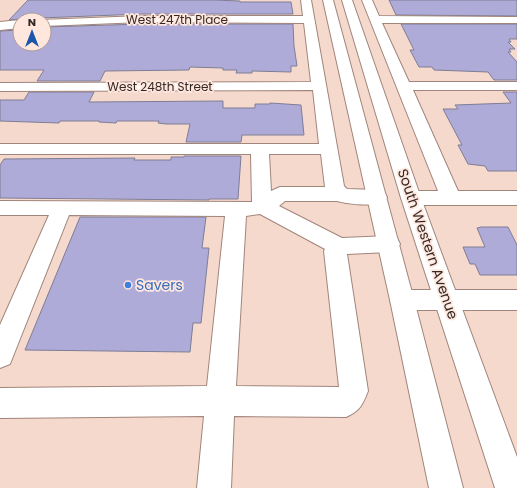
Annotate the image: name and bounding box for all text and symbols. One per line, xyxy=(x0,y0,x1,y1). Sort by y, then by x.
street label: West 247th Place xyxy=(126,11,228,28)
north arrow xyxy=(12,12,52,52)
text: N xyxy=(28,14,36,30)
street label: West 248th Street xyxy=(107,78,213,95)
street label: South Western Avenue xyxy=(393,166,463,322)
place label: Savers xyxy=(136,275,183,295)
marker: Savers xyxy=(123,280,133,290)

